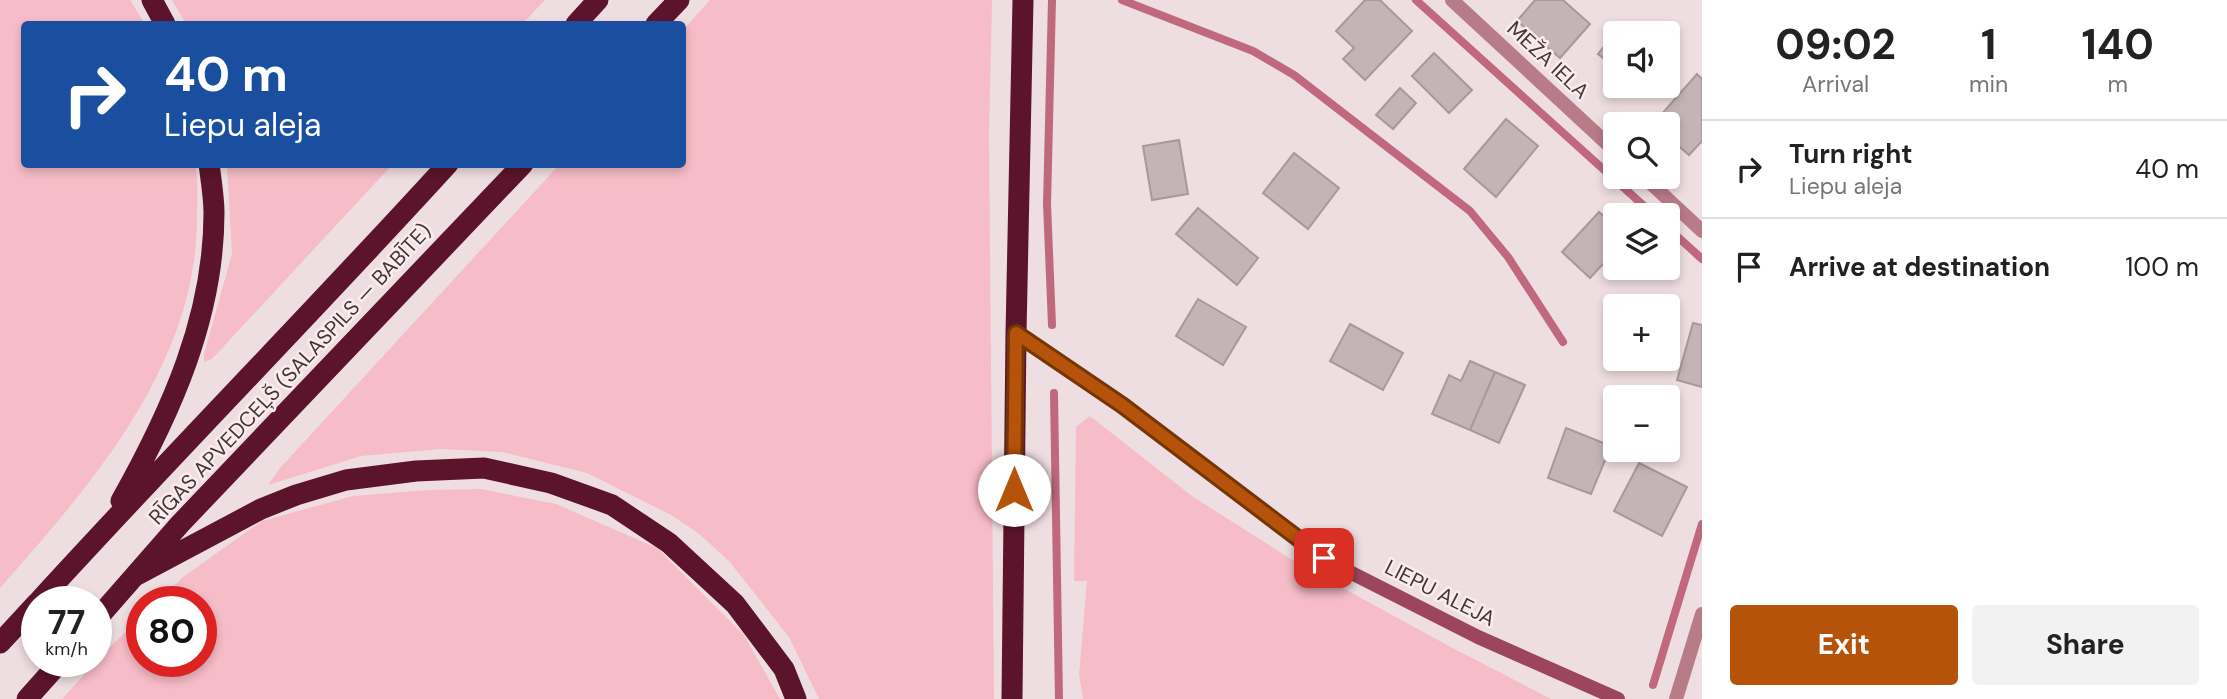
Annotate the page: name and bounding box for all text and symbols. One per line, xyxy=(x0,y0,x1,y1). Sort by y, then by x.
street label: MEŽA IELA xyxy=(1501,15,1595,105)
text: 09:02 xyxy=(1775,17,1896,72)
text: 1 xyxy=(1981,17,1996,72)
text: 140 xyxy=(2082,17,2154,72)
map controls xyxy=(1603,21,1680,462)
button: sound xyxy=(1603,21,1680,98)
text: 40 m xyxy=(164,42,288,106)
icon: right xyxy=(49,49,140,140)
text: Arrival xyxy=(1802,69,1869,99)
text: min xyxy=(1969,69,2008,99)
text: m xyxy=(2107,69,2128,99)
text: Liepu aleja xyxy=(164,104,322,146)
button: search xyxy=(1603,112,1680,189)
text: Turn right xyxy=(1789,137,1913,171)
icon: right xyxy=(1730,150,1768,188)
text: 40 m xyxy=(2135,152,2199,186)
text: Liepu aleja xyxy=(1789,171,1902,201)
button: layers xyxy=(1603,203,1680,280)
street label: RĪGAS APVEDCEĻŠ (SALASPILS — BABĪTE) xyxy=(143,217,437,531)
icon: arrive xyxy=(1730,248,1768,286)
text: Arrive at destination xyxy=(1789,250,2050,284)
text: 100 m xyxy=(2125,250,2199,284)
button: + xyxy=(1603,294,1680,371)
button: − xyxy=(1603,385,1680,462)
position arrow xyxy=(977,453,1051,527)
pin xyxy=(1294,528,1354,588)
icon: arrive xyxy=(1305,539,1343,577)
street label: LIEPU ALEJA xyxy=(1380,553,1500,633)
speed limit sign: 80 xyxy=(126,586,217,677)
text: 77 xyxy=(48,599,85,645)
button: Exit xyxy=(1730,605,1958,685)
button: Share xyxy=(1972,605,2199,685)
text: km/h xyxy=(45,637,88,661)

